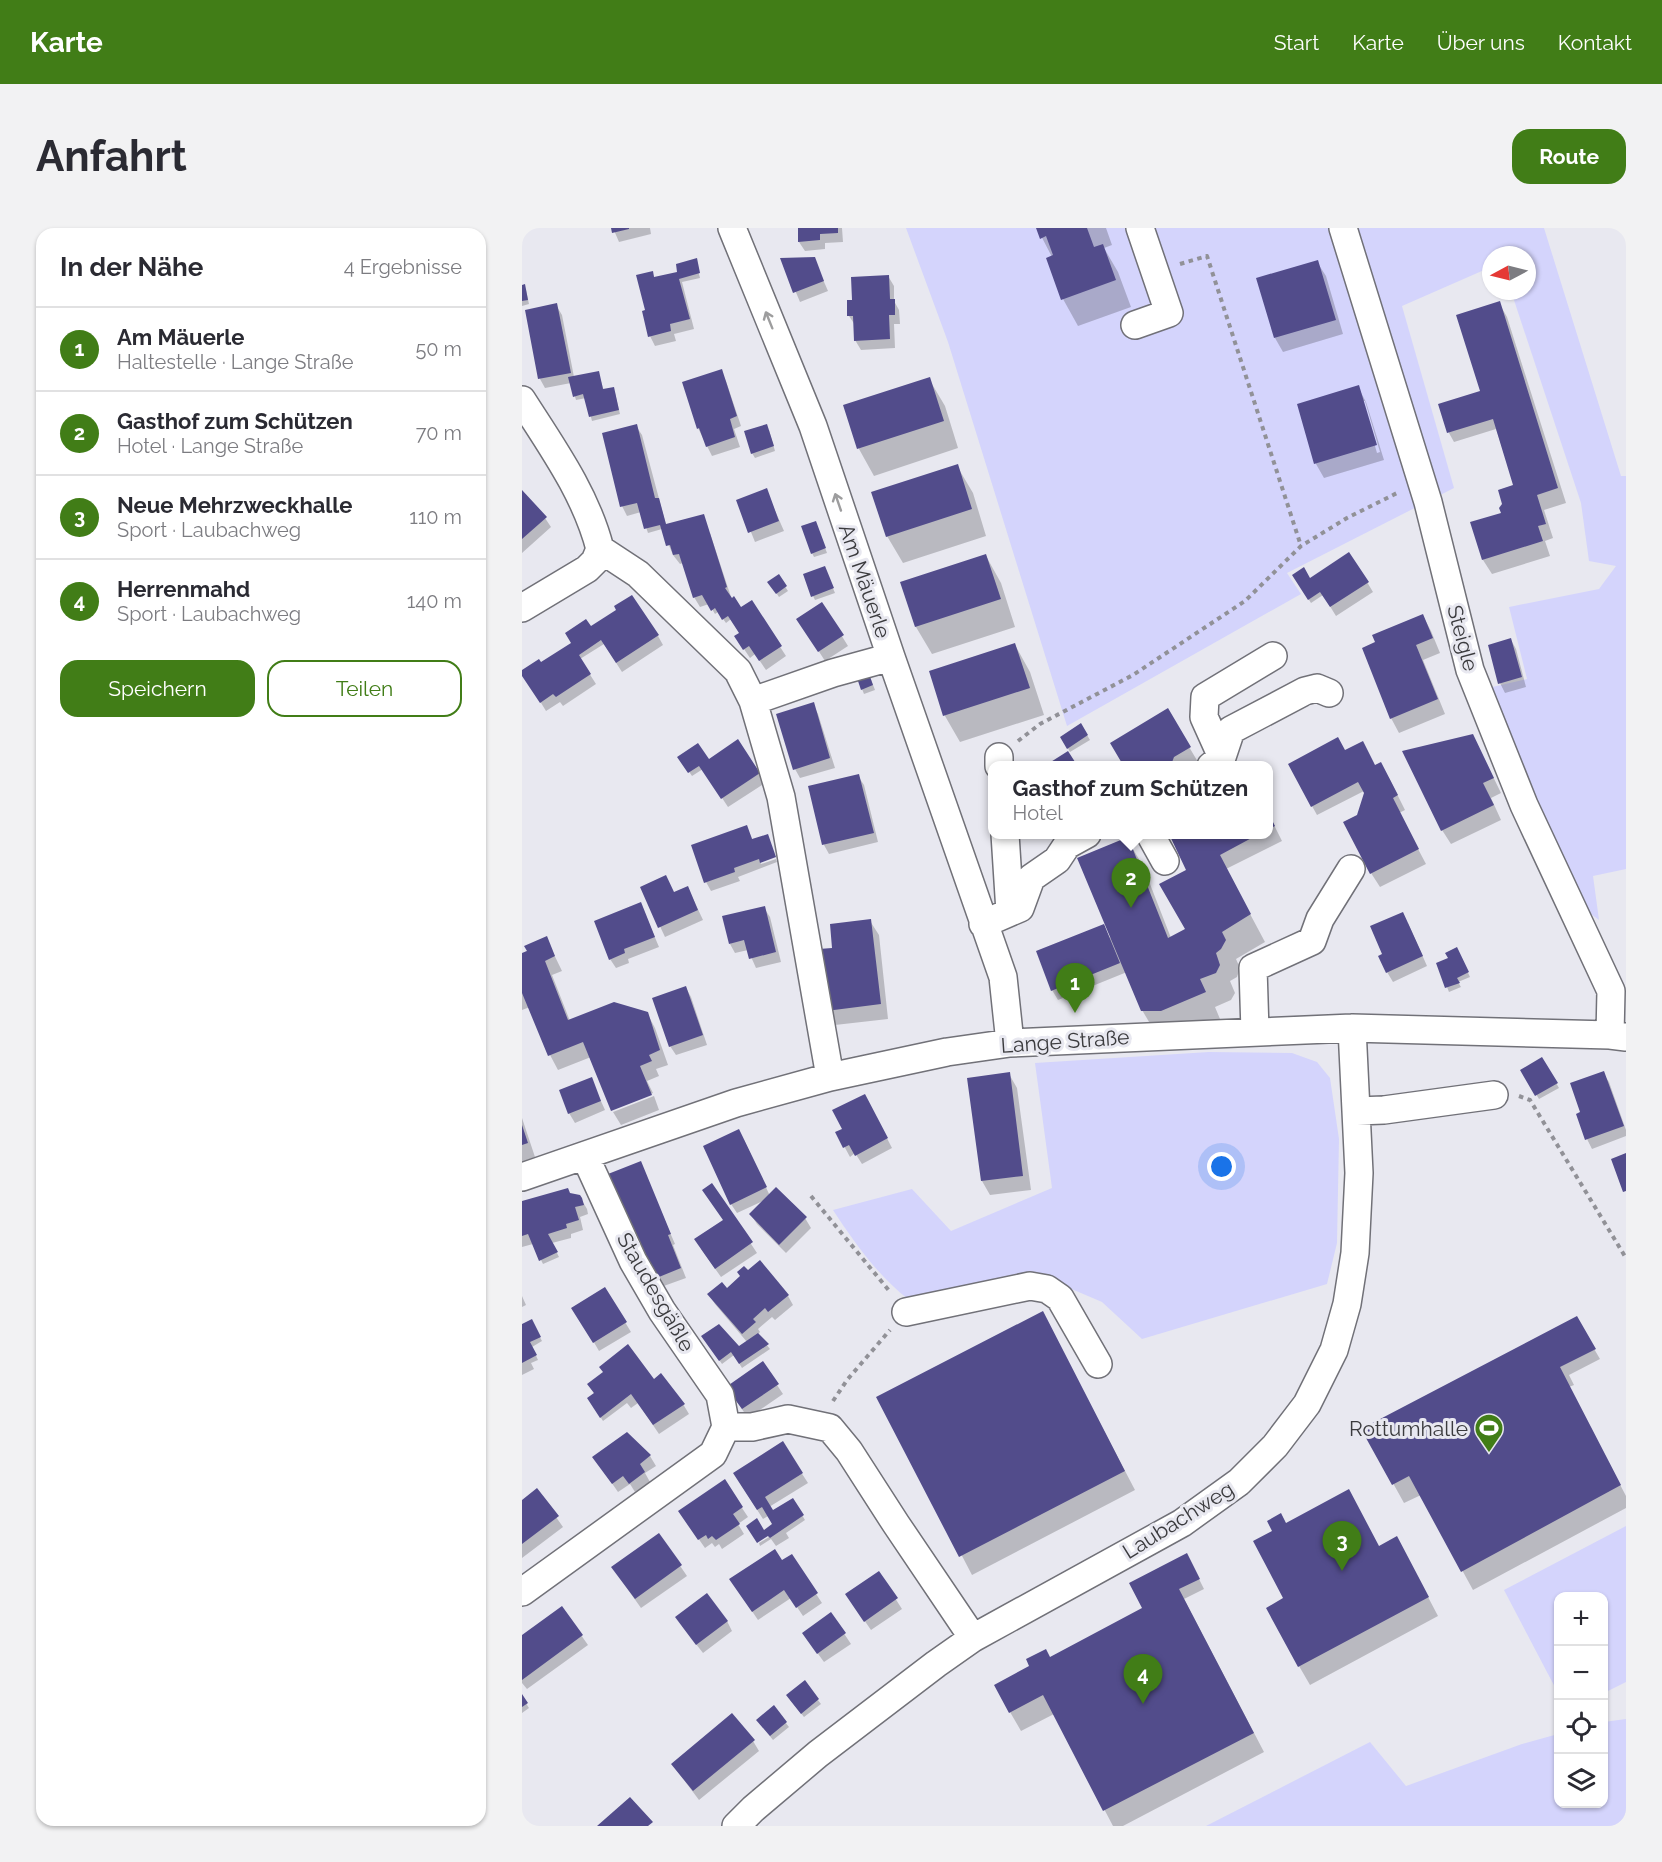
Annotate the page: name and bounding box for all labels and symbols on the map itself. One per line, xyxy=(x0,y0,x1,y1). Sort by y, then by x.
north arrow xyxy=(1482,246,1536,300)
one-way arrow xyxy=(763,311,774,330)
one-way arrow xyxy=(832,493,843,512)
street label: Am Mäuerle xyxy=(834,521,896,641)
street label: Steigle xyxy=(1442,602,1484,674)
pin: 2 xyxy=(1112,858,1150,908)
pin: 1 xyxy=(1056,964,1094,1013)
street label: Lange Straße xyxy=(1000,1024,1130,1058)
your location xyxy=(1207,1152,1236,1181)
street label: Staudesgäßle xyxy=(612,1228,700,1356)
sports icon: Rottumhalle xyxy=(1473,1412,1505,1454)
place label: Rottumhalle xyxy=(1349,1416,1468,1441)
street label: Laubachweg xyxy=(1118,1476,1238,1564)
pin: 3 xyxy=(1322,1522,1362,1571)
pin: 4 xyxy=(1124,1654,1162,1704)

